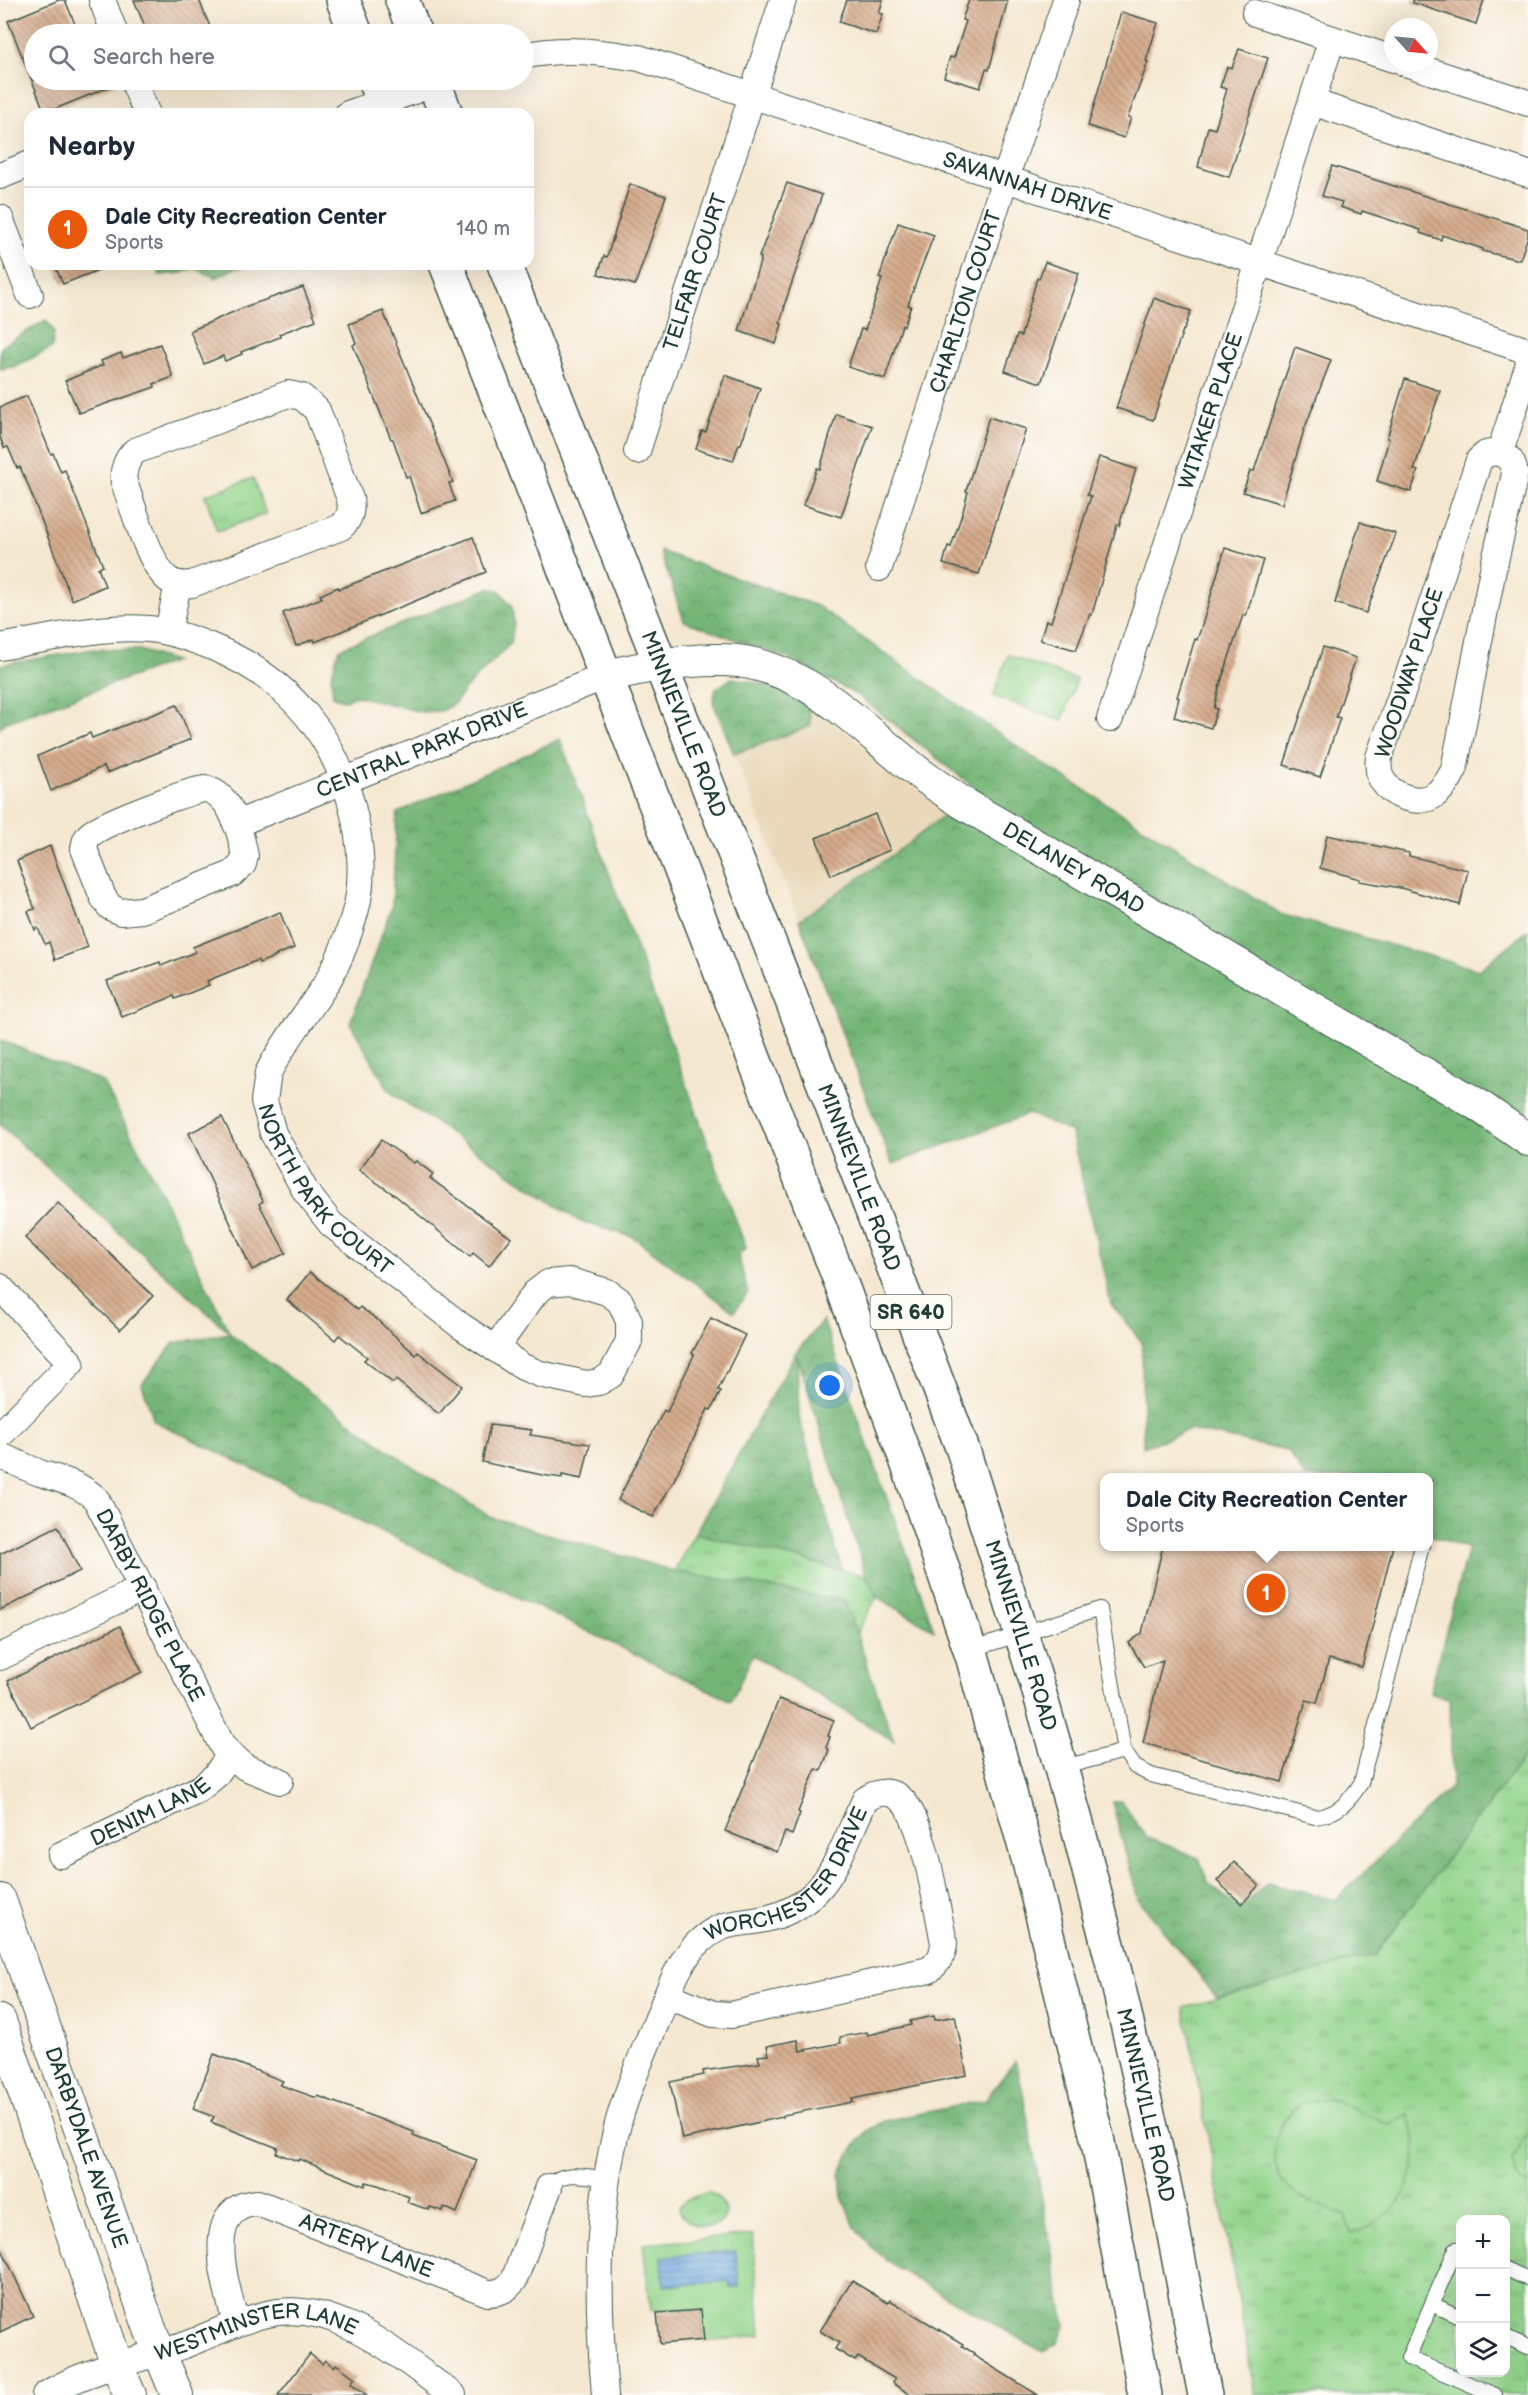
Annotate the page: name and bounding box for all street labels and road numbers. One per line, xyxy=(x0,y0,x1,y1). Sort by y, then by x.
street label: SAVANNAH DRIVE xyxy=(940,147,1115,226)
street label: TELFAIR COURT xyxy=(658,190,733,354)
street label: CHARLTON COURT xyxy=(924,207,1007,396)
street label: WITAKER PLACE xyxy=(1174,330,1248,493)
street label: WOODWAY PLACE xyxy=(1370,585,1449,761)
street label: MINNIEVILLE ROAD xyxy=(636,627,731,821)
street label: CENTRAL PARK DRIVE xyxy=(313,697,531,804)
street label: DELANEY ROAD xyxy=(998,817,1149,920)
street label: MINNIEVILLE ROAD xyxy=(812,1080,906,1275)
street label: NORTH PARK COURT xyxy=(252,1101,398,1281)
road number: SR 640 xyxy=(870,1295,952,1329)
street label: DARBY RIDGE PLACE xyxy=(90,1505,210,1706)
street label: MINNIEVILLE ROAD xyxy=(979,1537,1062,1734)
street label: DENIM LANE xyxy=(87,1773,216,1852)
street label: WORCHESTER DRIVE xyxy=(700,1803,873,1946)
street label: MINNIEVILLE ROAD xyxy=(1111,2006,1179,2204)
street label: DARBYDALE AVENUE xyxy=(39,2044,133,2251)
street label: ARTERY LANE xyxy=(296,2208,437,2283)
street label: WESTMINSTER LANE xyxy=(152,2299,362,2367)

